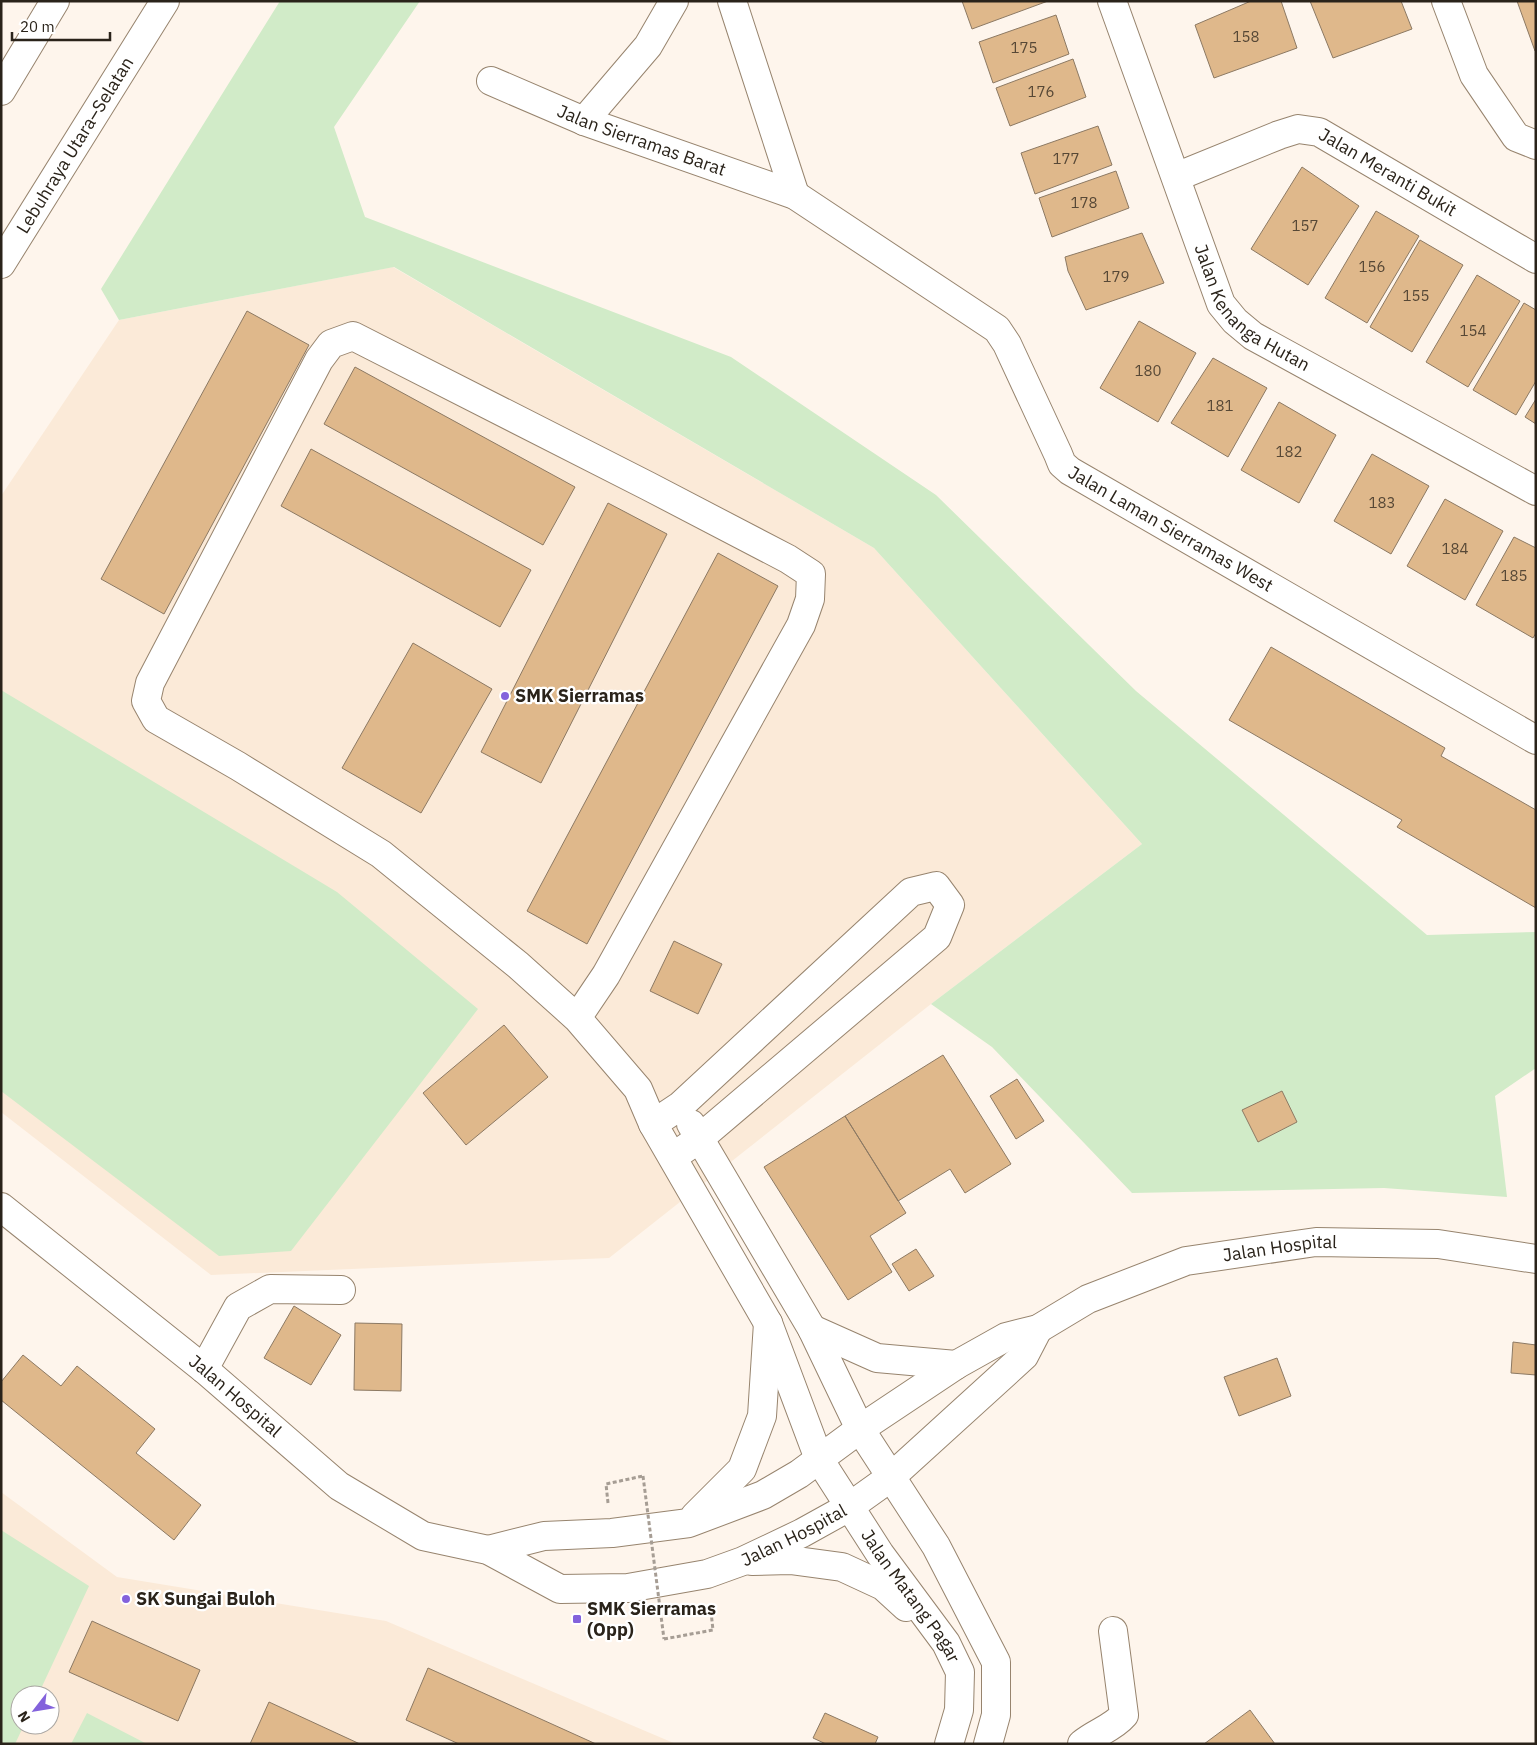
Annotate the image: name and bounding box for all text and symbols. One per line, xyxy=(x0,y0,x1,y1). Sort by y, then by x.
scale bar xyxy=(12,10,110,42)
text: 20 m xyxy=(20,17,55,36)
house number: 158 xyxy=(1232,27,1260,46)
house number: 175 xyxy=(1010,38,1038,57)
street label: Lebuhraya Utara–Selatan xyxy=(11,52,138,238)
house number: 176 xyxy=(1027,82,1055,101)
street label: Jalan Sierramas Barat xyxy=(554,99,729,181)
street label: Jalan Meranti Bukit xyxy=(1315,122,1461,221)
house number: 177 xyxy=(1052,149,1080,168)
house number: 178 xyxy=(1070,193,1098,212)
house number: 157 xyxy=(1291,216,1319,235)
street label: Jalan Kenanga Hutan xyxy=(1189,241,1314,376)
house number: 156 xyxy=(1358,257,1386,276)
house number: 179 xyxy=(1102,267,1130,286)
house number: 155 xyxy=(1402,286,1430,305)
house number: 154 xyxy=(1459,321,1487,340)
house number: 180 xyxy=(1134,361,1162,380)
house number: 181 xyxy=(1206,396,1234,415)
house number: 182 xyxy=(1275,442,1303,461)
street label: Jalan Laman Sierramas West xyxy=(1064,460,1277,597)
house number: 183 xyxy=(1368,493,1396,512)
house number: 184 xyxy=(1441,539,1469,558)
house number: 185 xyxy=(1500,566,1528,585)
place label: SMK Sierramas xyxy=(515,684,644,707)
marker: SMK Sierramas xyxy=(499,690,511,702)
street label: Jalan Hospital xyxy=(1221,1230,1337,1266)
street label: Jalan Hospital xyxy=(184,1349,287,1442)
street label: Jalan Hospital xyxy=(737,1499,851,1571)
street label: Jalan Matang Pagar xyxy=(856,1525,966,1666)
place label: SK Sungai Buloh xyxy=(136,1587,275,1610)
marker: SK Sungai Buloh xyxy=(120,1593,132,1605)
place label: SMK Sierramas (Opp) xyxy=(587,1597,716,1641)
marker: SMK Sierramas (Opp) xyxy=(571,1613,583,1625)
north arrow xyxy=(10,1685,60,1735)
text: N xyxy=(14,1708,34,1726)

